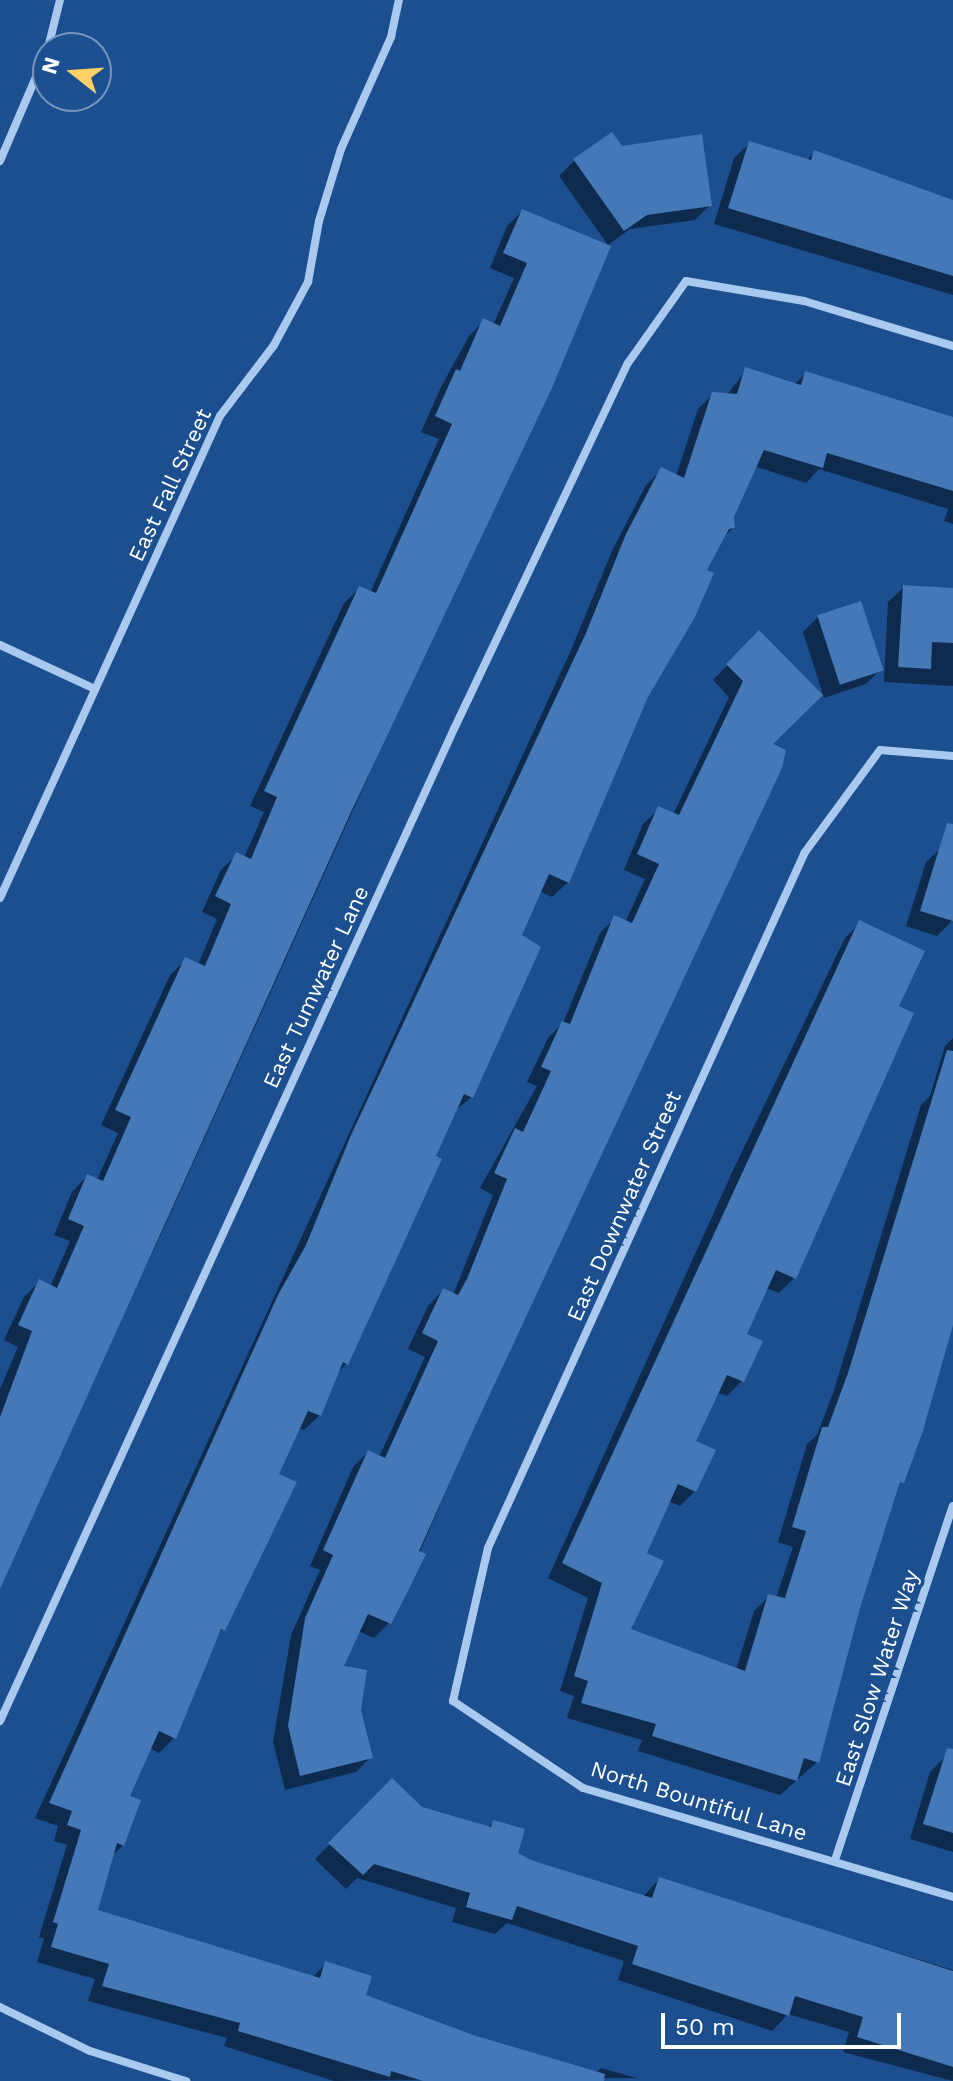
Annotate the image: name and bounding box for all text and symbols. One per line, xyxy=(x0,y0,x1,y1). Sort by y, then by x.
north arrow xyxy=(32,32,112,112)
text: N xyxy=(36,54,65,77)
street label: East Fall Street xyxy=(123,404,217,566)
street label: East Tumwater Lane xyxy=(257,881,375,1093)
street label: East Downwater Street xyxy=(561,1086,687,1326)
street label: East Slow Water Way xyxy=(829,1565,925,1791)
street label: North Bountiful Lane xyxy=(587,1755,811,1847)
scale bar xyxy=(665,1997,905,2047)
text: 50 m xyxy=(675,2013,735,2041)

